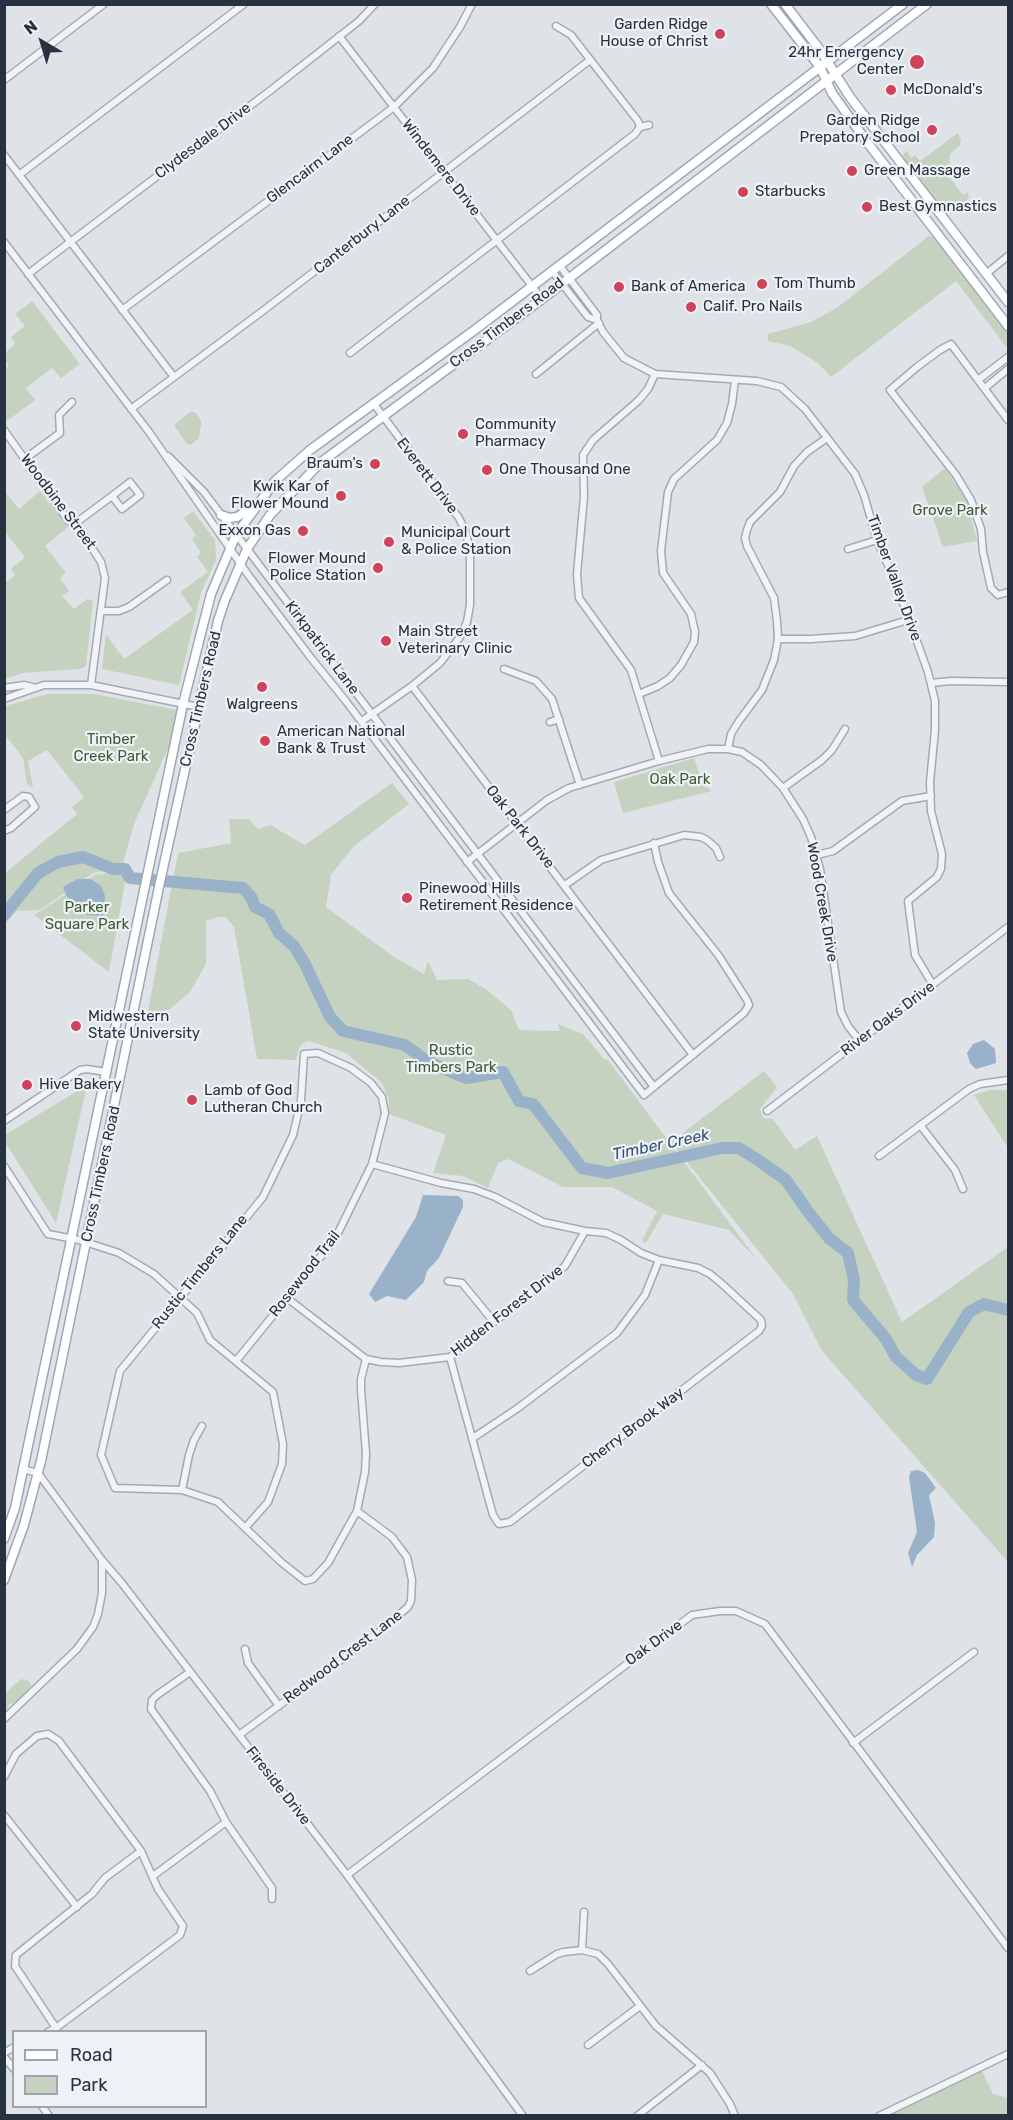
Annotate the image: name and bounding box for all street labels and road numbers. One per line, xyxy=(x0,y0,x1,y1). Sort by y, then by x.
street label: Clydesdale Drive xyxy=(151,99,255,183)
street label: Windemere Drive xyxy=(398,116,484,220)
street label: Glencairn Lane xyxy=(263,130,357,208)
street label: Canterbury Lane xyxy=(310,192,414,278)
street label: Cross Timbers Road xyxy=(446,274,568,372)
street label: Everett Drive xyxy=(393,434,461,518)
street label: Woodbine Street xyxy=(16,451,100,553)
street label: Timber Valley Drive xyxy=(863,512,925,644)
street label: Kirkpatrick Lane xyxy=(281,598,363,698)
street label: Cross Timbers Road xyxy=(177,629,225,769)
street label: Oak Park Drive xyxy=(482,782,558,872)
street label: Wood Creek Drive xyxy=(803,841,841,963)
street label: River Oaks Drive xyxy=(838,978,938,1060)
street label: Cross Timbers Road xyxy=(78,1104,124,1244)
street label: Rustic Timbers Lane xyxy=(148,1211,252,1333)
street label: Rosewood Trail xyxy=(266,1227,344,1321)
street label: Hidden Forest Drive xyxy=(447,1261,567,1361)
street label: Cherry Brook Way xyxy=(578,1384,688,1472)
street label: Redwood Crest Lane xyxy=(280,1606,406,1708)
street label: Oak Drive xyxy=(622,1616,686,1670)
street label: Fireside Drive xyxy=(242,1743,314,1829)

